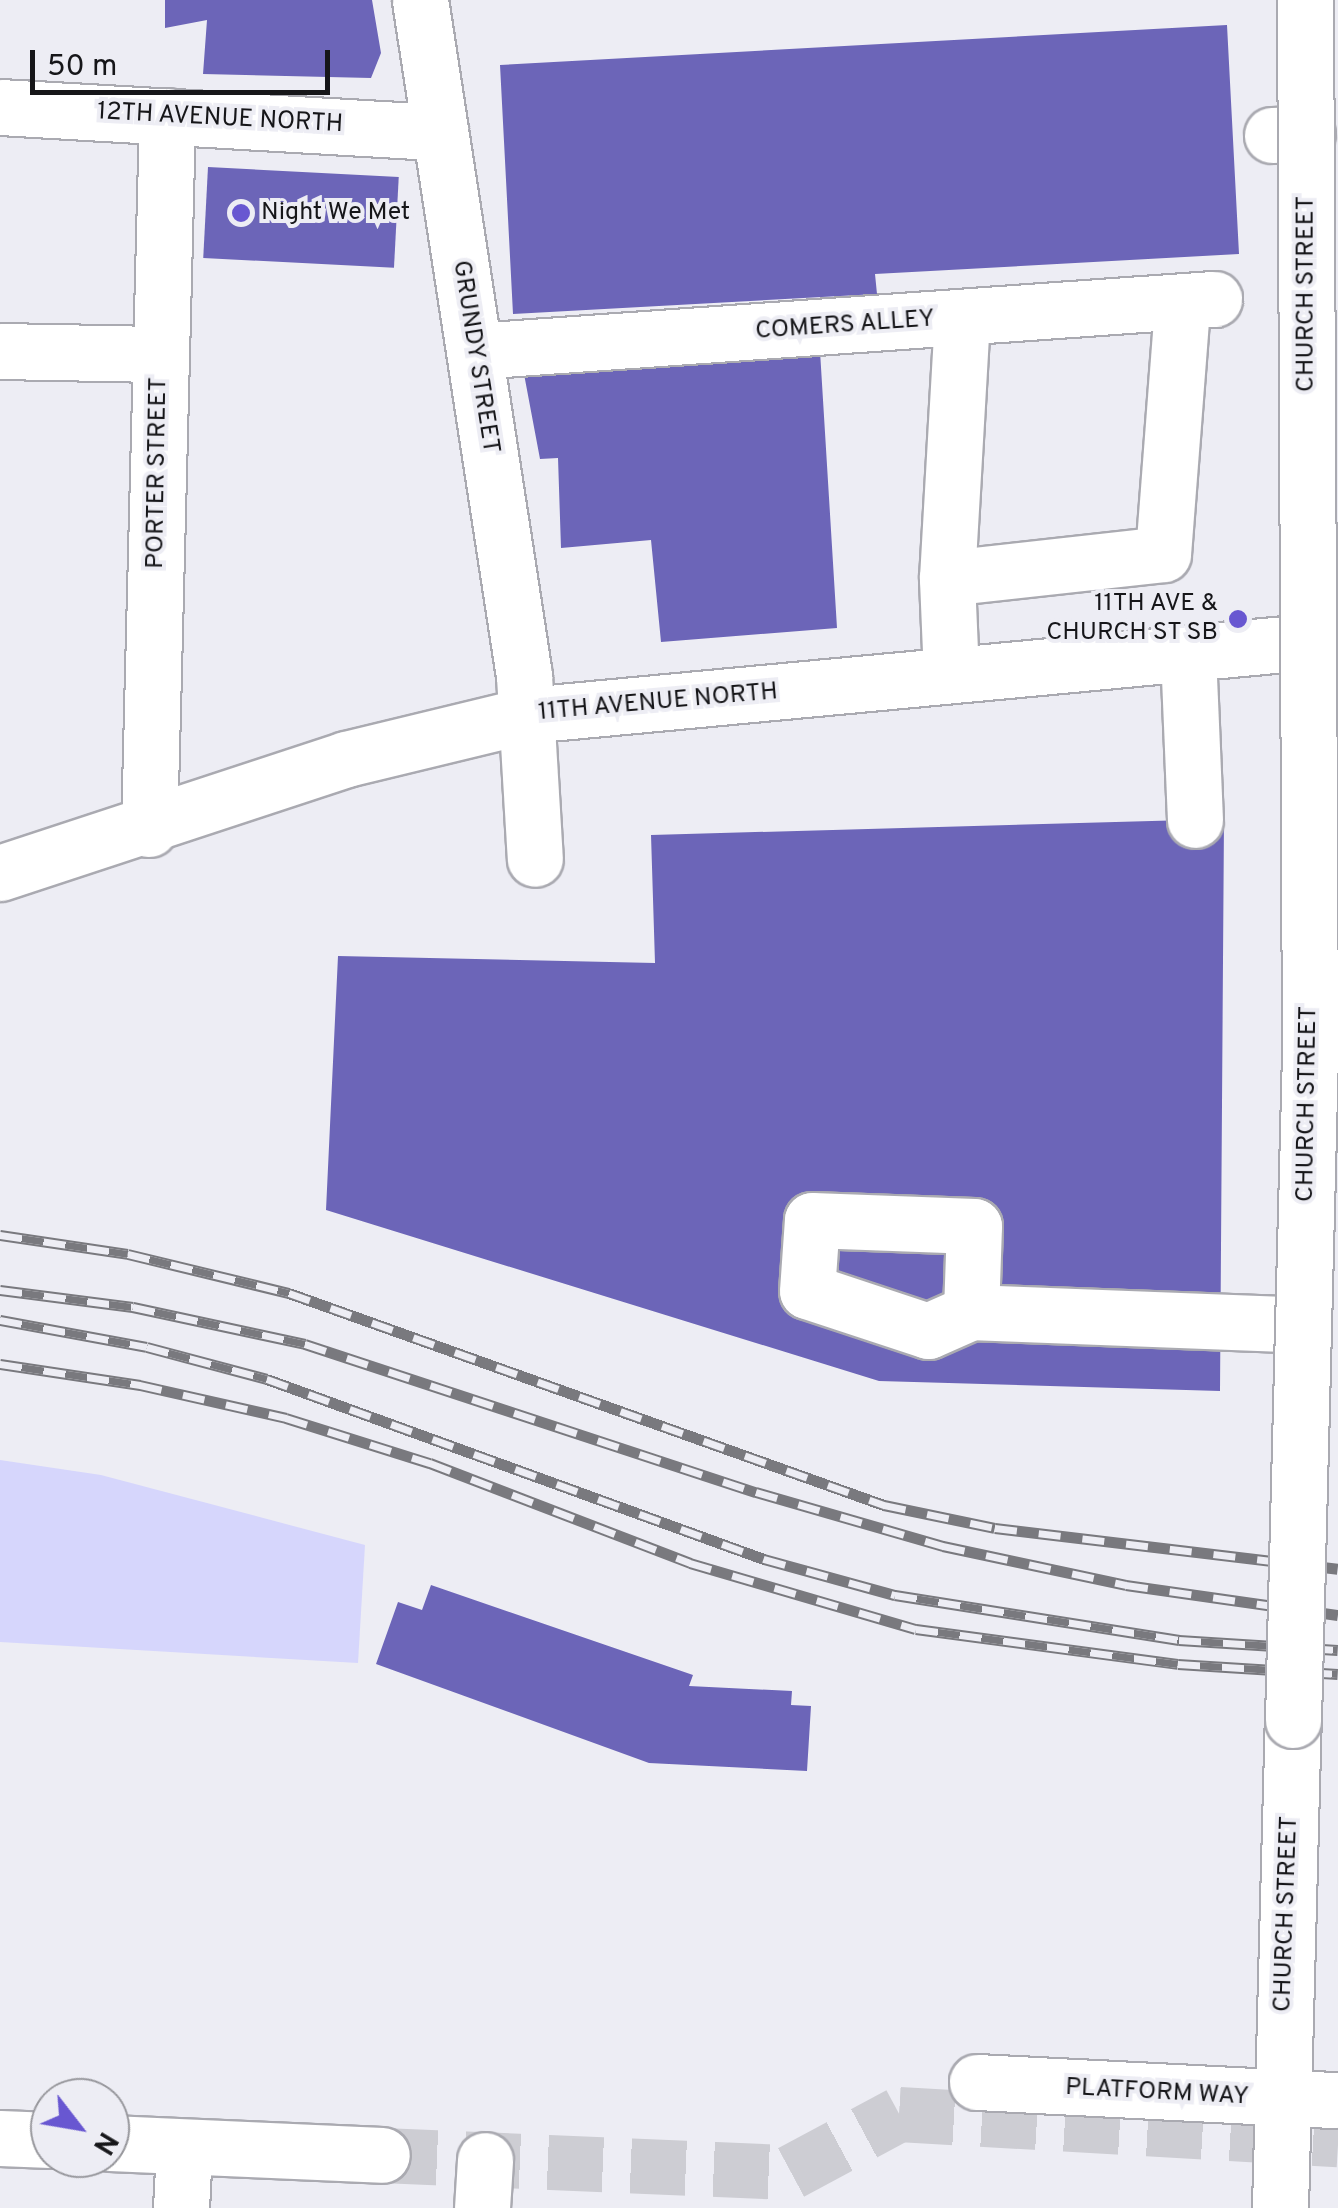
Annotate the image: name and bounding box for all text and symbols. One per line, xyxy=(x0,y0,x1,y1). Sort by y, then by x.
scale bar xyxy=(35,30,335,92)
text: 50 m xyxy=(47,49,117,86)
street label: 12TH AVENUE NORTH xyxy=(96,98,344,140)
street label: CHURCH STREET xyxy=(1292,196,1322,392)
place label: Night We Met xyxy=(261,198,411,228)
marker: Night We Met xyxy=(230,202,252,224)
street label: GRUNDY STREET xyxy=(445,258,505,456)
street label: COMERS ALLEY xyxy=(754,305,936,347)
street label: PORTER STREET xyxy=(141,377,175,569)
place label: 11TH AVE & CHURCH ST SB xyxy=(1045,590,1218,649)
marker: 11TH AVE & CHURCH ST SB xyxy=(1227,608,1249,630)
street label: 11TH AVENUE NORTH xyxy=(536,678,780,728)
street label: CHURCH STREET xyxy=(1291,1006,1325,1202)
street label: CHURCH STREET xyxy=(1269,1815,1305,2013)
street label: PLATFORM WAY xyxy=(1064,2073,1250,2113)
north arrow xyxy=(30,2078,130,2178)
text: N xyxy=(83,2125,125,2160)

